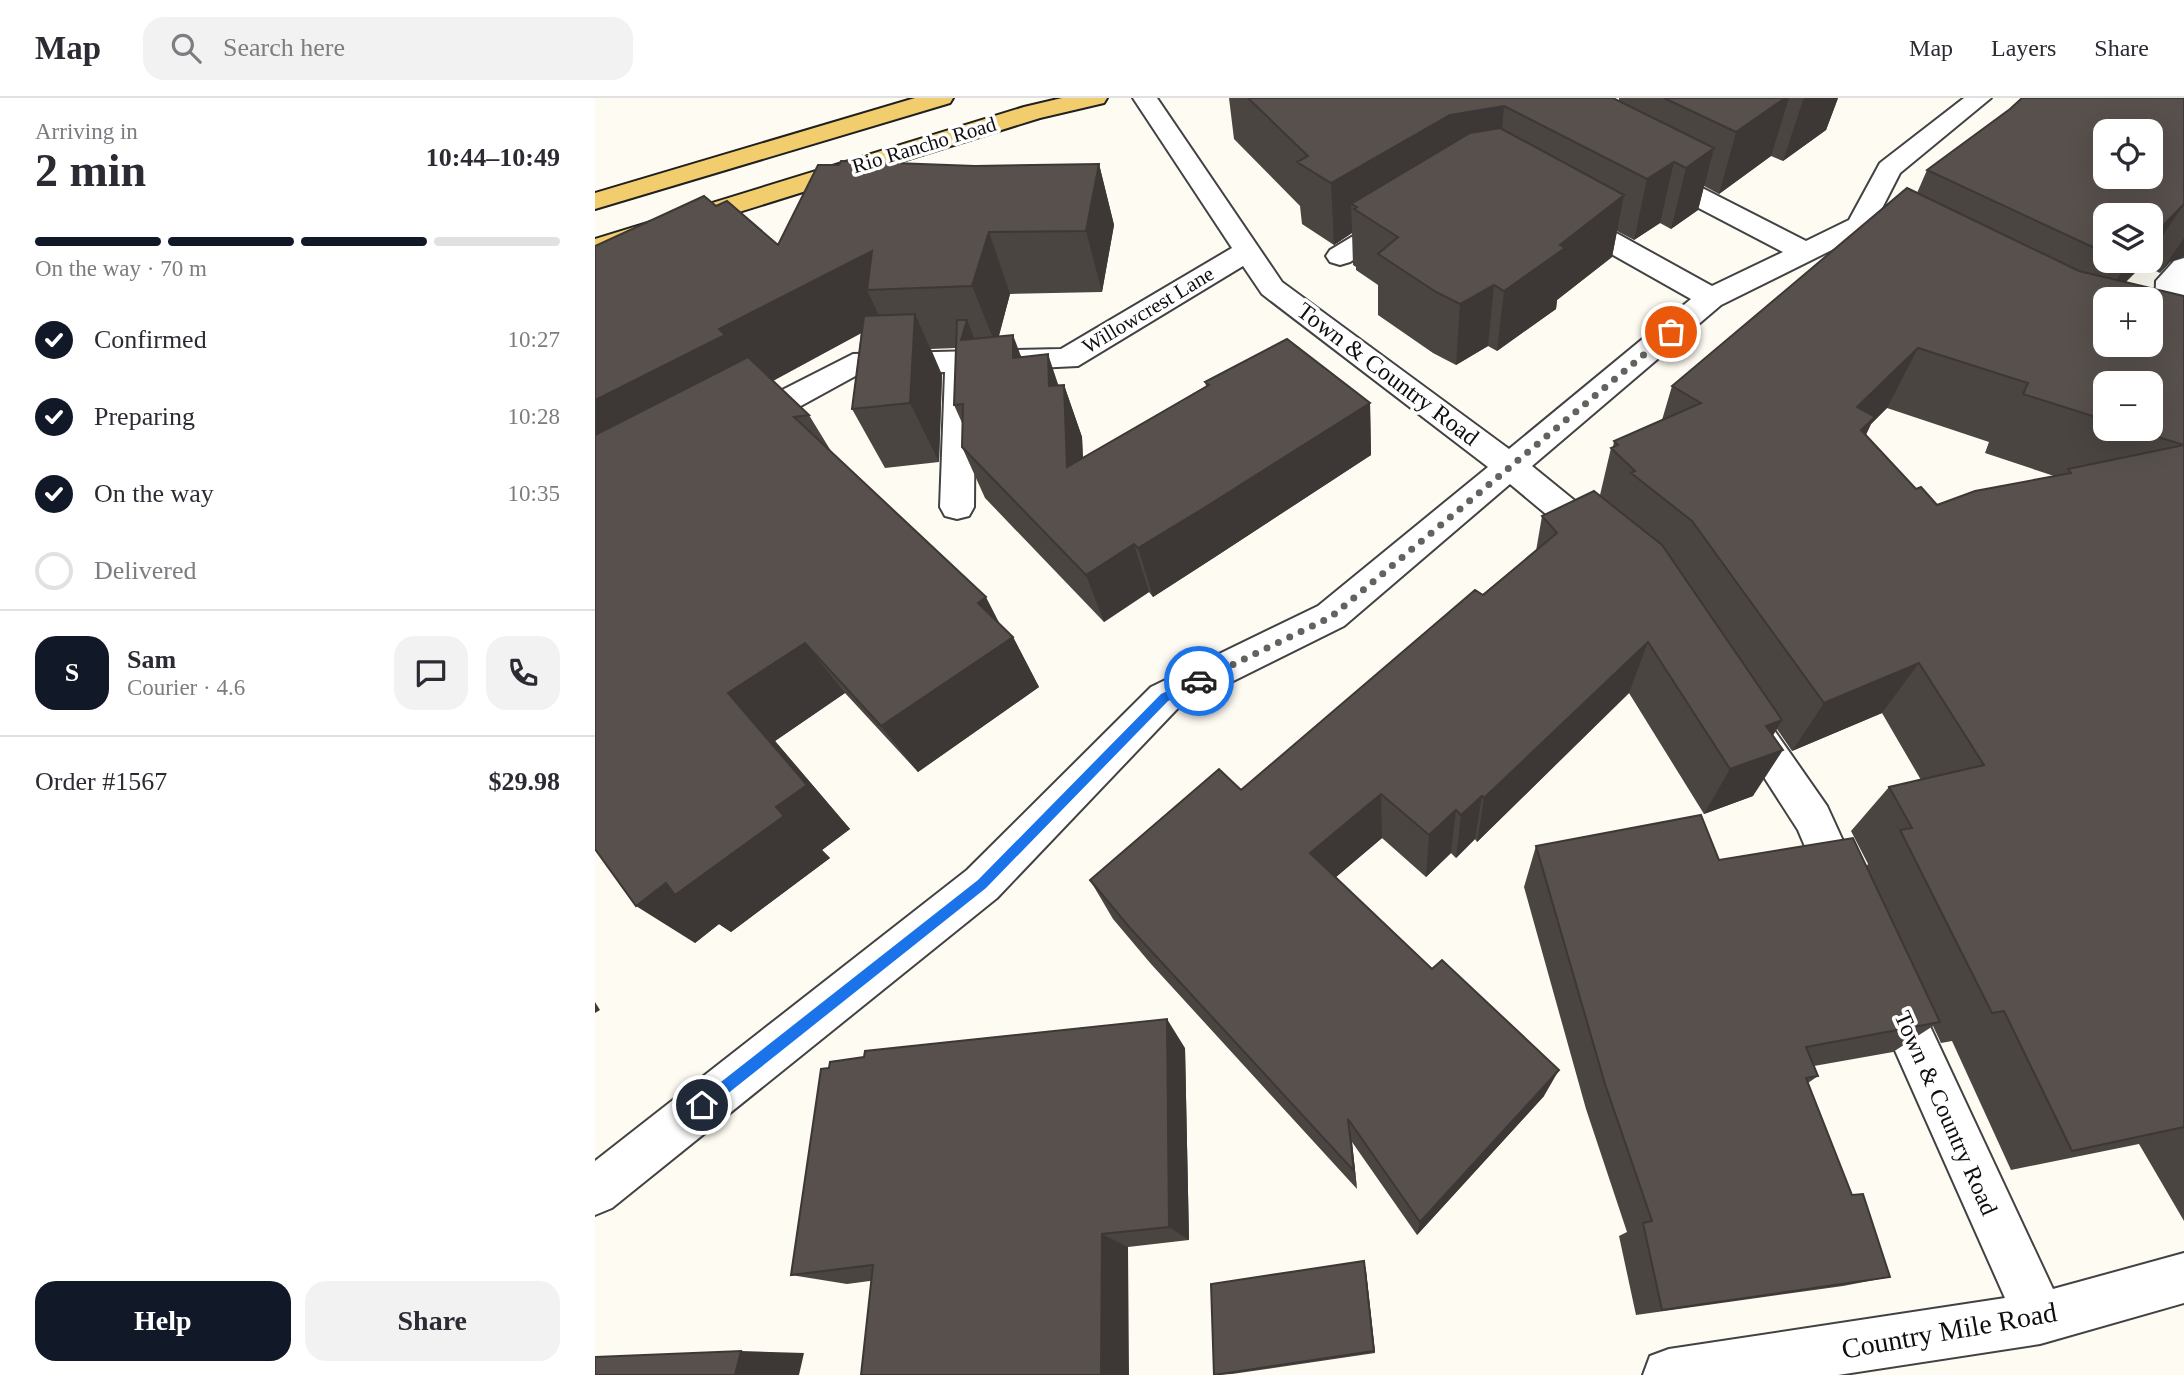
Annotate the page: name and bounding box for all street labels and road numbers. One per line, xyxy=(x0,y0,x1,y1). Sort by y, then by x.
street label: Rio Rancho Road xyxy=(849,112,999,178)
street label: Willowcrest Lane xyxy=(1078,261,1218,359)
street label: Town & Country Road xyxy=(1292,297,1484,451)
street label: Town & Country Road xyxy=(1889,1007,2003,1219)
street label: Country Mile Road xyxy=(1839,1296,2059,1365)

